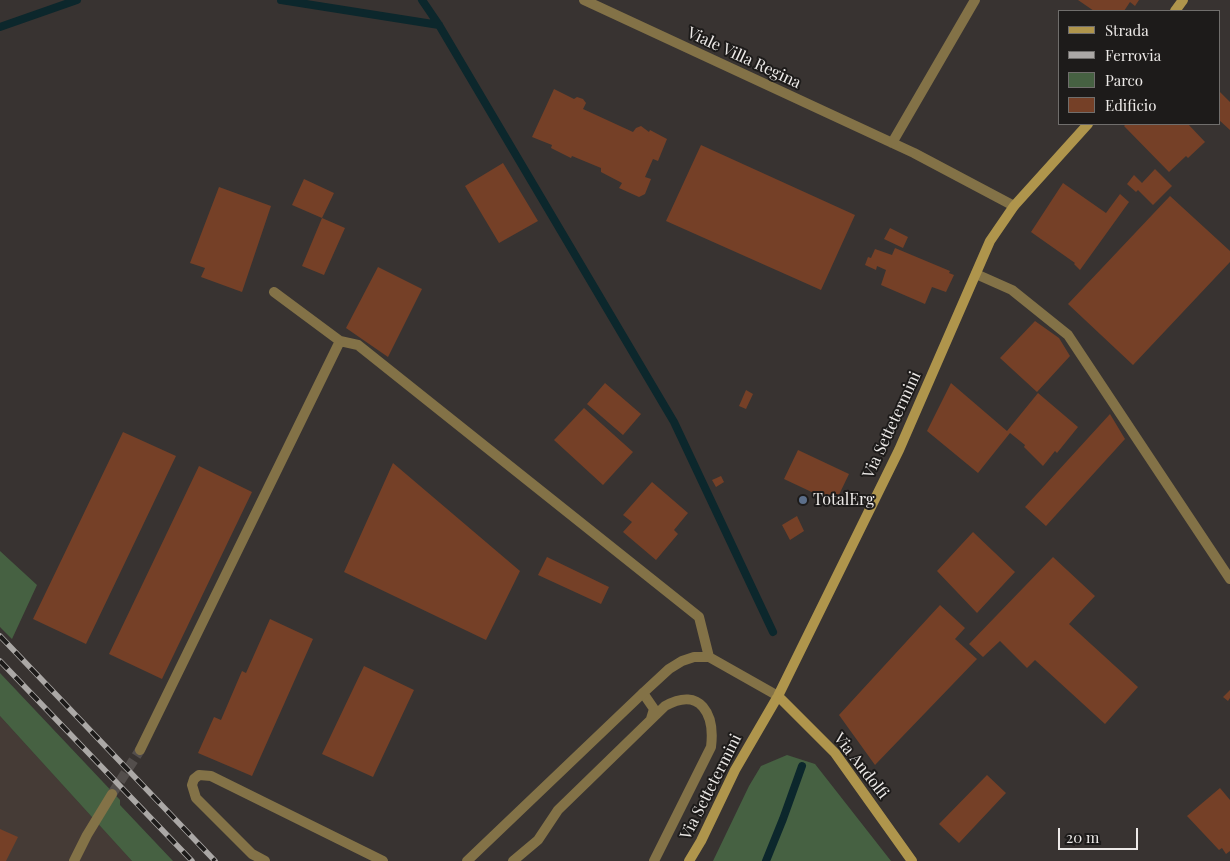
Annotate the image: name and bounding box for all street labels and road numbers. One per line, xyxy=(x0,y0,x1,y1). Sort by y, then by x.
street label: Viale Villa Regina xyxy=(684,23,804,93)
street label: Via Settetermini xyxy=(859,368,925,482)
street label: Via Andolfi xyxy=(829,729,893,803)
street label: Via Settetermini xyxy=(676,731,746,843)

